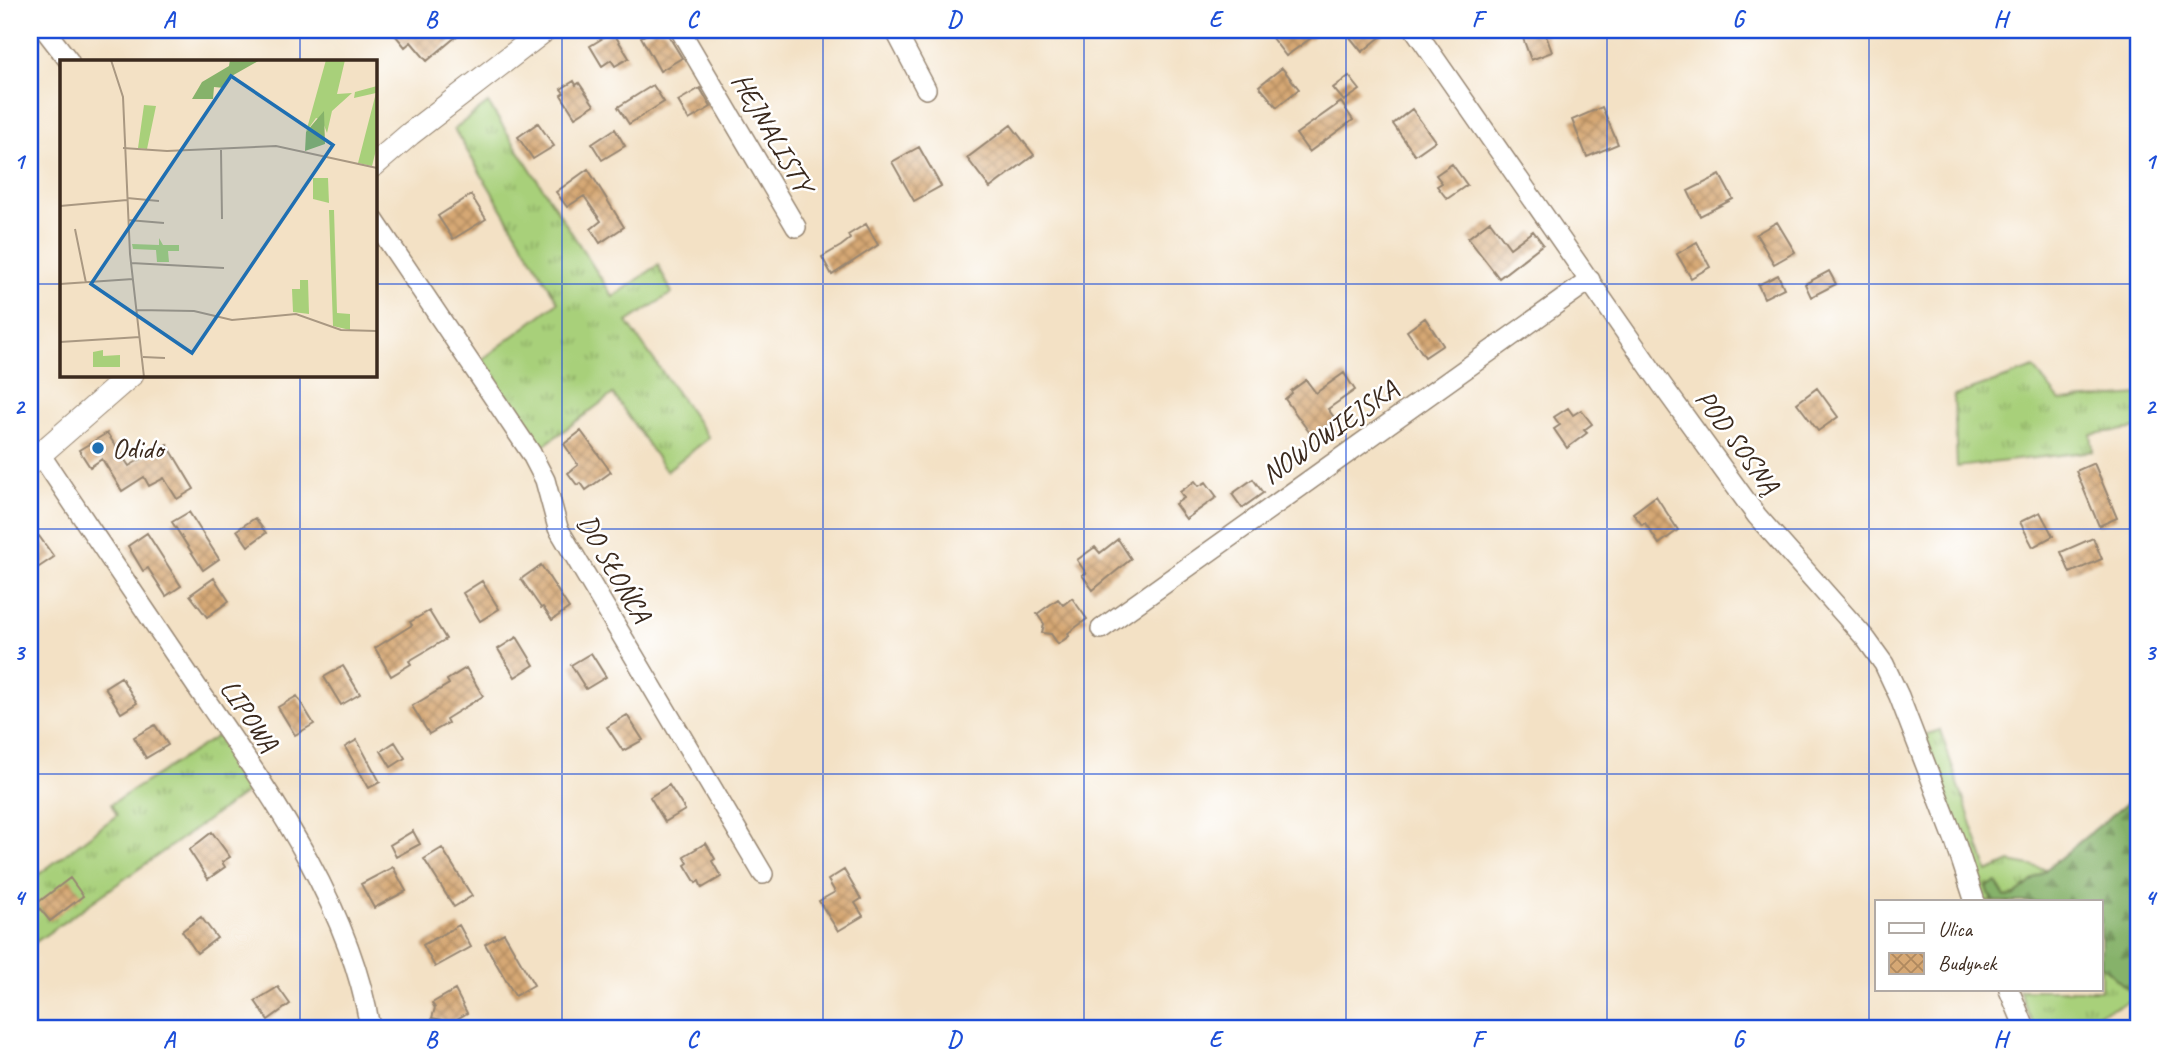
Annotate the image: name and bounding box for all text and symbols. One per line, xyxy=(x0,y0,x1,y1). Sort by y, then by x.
text: A xyxy=(163,5,177,34)
text: B xyxy=(425,5,439,34)
text: C xyxy=(687,5,701,34)
text: D xyxy=(947,5,963,34)
text: E xyxy=(1209,5,1225,34)
text: F xyxy=(1472,5,1488,34)
text: G xyxy=(1732,5,1747,34)
text: H xyxy=(1993,5,2011,34)
inset map xyxy=(60,60,376,376)
street label: HEJNALISTY xyxy=(724,66,824,203)
text: 1 xyxy=(14,147,27,176)
text: 1 xyxy=(2145,147,2158,176)
street label: NOWOWIEJSKA xyxy=(1254,371,1405,491)
street label: POD SOSNĄ xyxy=(1688,382,1788,502)
text: 2 xyxy=(14,392,27,421)
text: 2 xyxy=(2145,392,2158,421)
place label: Odido xyxy=(112,431,166,466)
marker: Odido xyxy=(90,440,106,456)
street label: DO SŁOŃCA xyxy=(570,508,660,630)
text: 3 xyxy=(14,638,27,667)
text: 3 xyxy=(2145,638,2158,667)
street label: LIPOWA xyxy=(213,672,287,759)
text: 4 xyxy=(14,883,27,912)
text: 4 xyxy=(2145,883,2158,912)
legend xyxy=(1875,900,2102,992)
text: Ulica xyxy=(1938,916,1974,942)
text: Budynek xyxy=(1938,950,1998,976)
text: A xyxy=(163,1025,177,1054)
text: B xyxy=(425,1025,439,1054)
text: C xyxy=(687,1025,701,1054)
text: D xyxy=(947,1025,963,1054)
text: E xyxy=(1209,1025,1225,1054)
text: F xyxy=(1472,1025,1488,1054)
text: G xyxy=(1732,1025,1747,1054)
text: H xyxy=(1993,1025,2011,1054)

